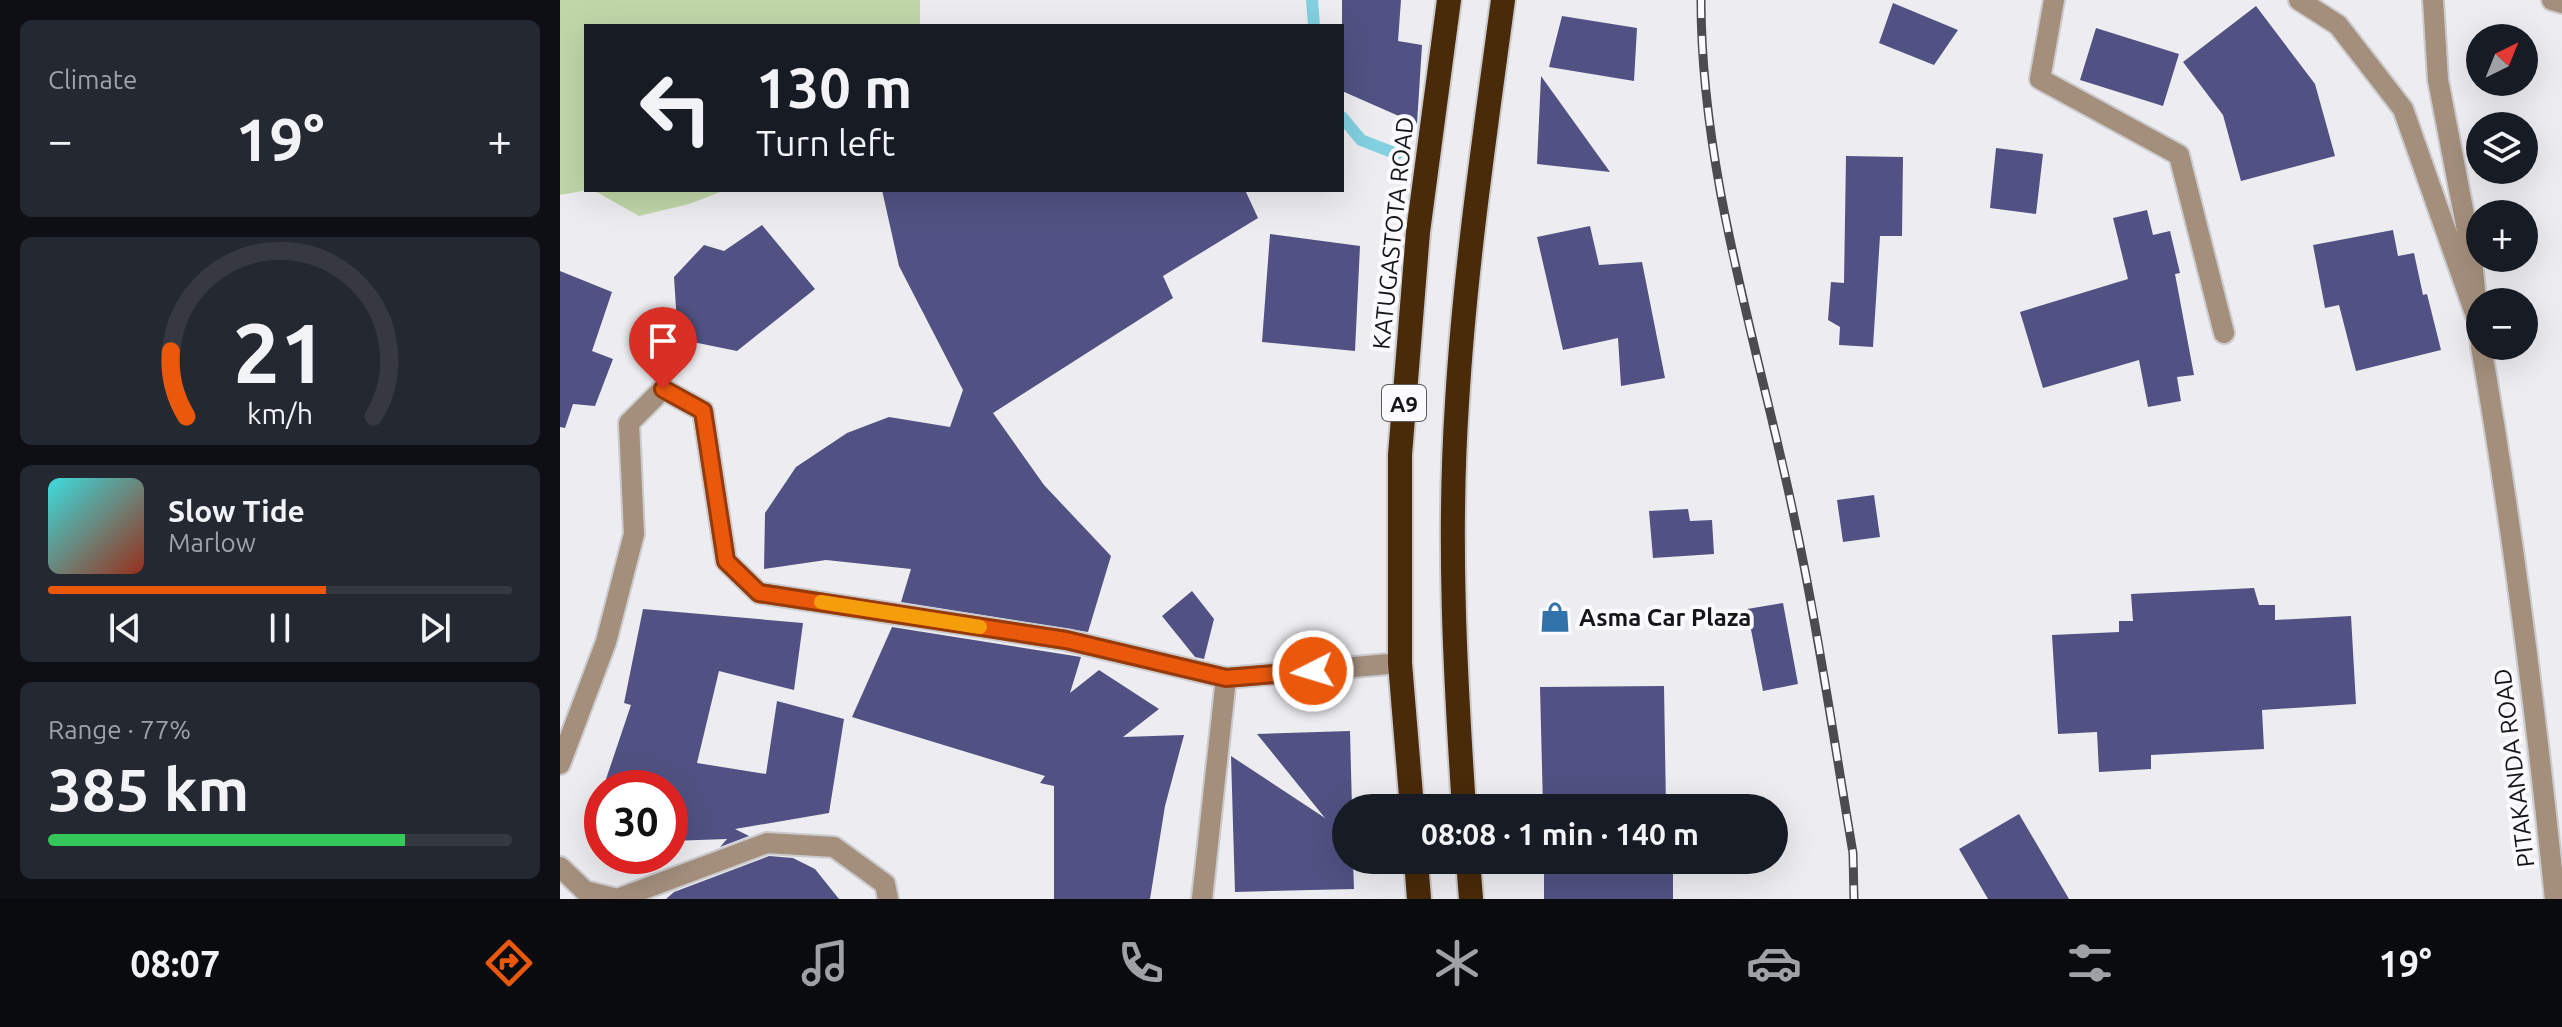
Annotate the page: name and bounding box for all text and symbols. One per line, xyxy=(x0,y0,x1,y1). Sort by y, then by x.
north arrow xyxy=(2466,24,2538,96)
map controls xyxy=(2466,24,2538,360)
icon: left xyxy=(624,56,728,160)
text: 130 m xyxy=(756,56,912,119)
text: Climate xyxy=(48,65,137,94)
text: 19° xyxy=(236,105,324,172)
button: layers xyxy=(2466,112,2538,184)
text: − xyxy=(48,115,73,164)
text: + xyxy=(487,115,512,164)
street label: KATUGASTOTA ROAD xyxy=(1367,115,1419,351)
text: Turn left xyxy=(756,122,895,163)
button: + xyxy=(2466,200,2538,272)
button: − xyxy=(2466,288,2538,360)
text: 21 xyxy=(233,305,327,399)
pin xyxy=(629,307,697,389)
icon: arrive xyxy=(641,319,685,363)
road number: A9 xyxy=(1382,385,1426,421)
text: km/h xyxy=(247,397,313,429)
text: Slow Tide xyxy=(168,494,305,528)
text: Marlow xyxy=(168,528,256,557)
shop icon: Asma Car Plaza xyxy=(1538,600,1572,634)
place label: Asma Car Plaza xyxy=(1579,604,1751,631)
icon: previous xyxy=(103,606,147,650)
icon: pause xyxy=(258,606,302,650)
icon: next xyxy=(413,606,457,650)
position arrow xyxy=(1271,629,1355,713)
street label: PITAKANDA ROAD xyxy=(2488,667,2540,869)
text: Range · 77% xyxy=(48,715,191,744)
text: 385 km xyxy=(48,755,249,822)
speed limit sign: 30 xyxy=(584,770,688,874)
text: 08:08 · 1 min · 140 m xyxy=(1421,817,1699,851)
icon: directions xyxy=(481,935,537,991)
icon: music xyxy=(797,935,853,991)
icon: phone xyxy=(1113,935,1169,991)
icon: climate xyxy=(1429,935,1485,991)
icon: car xyxy=(1746,935,1802,991)
icon: filters xyxy=(2062,935,2118,991)
text: 08:07 xyxy=(130,943,220,984)
text: 19° xyxy=(2378,943,2432,984)

